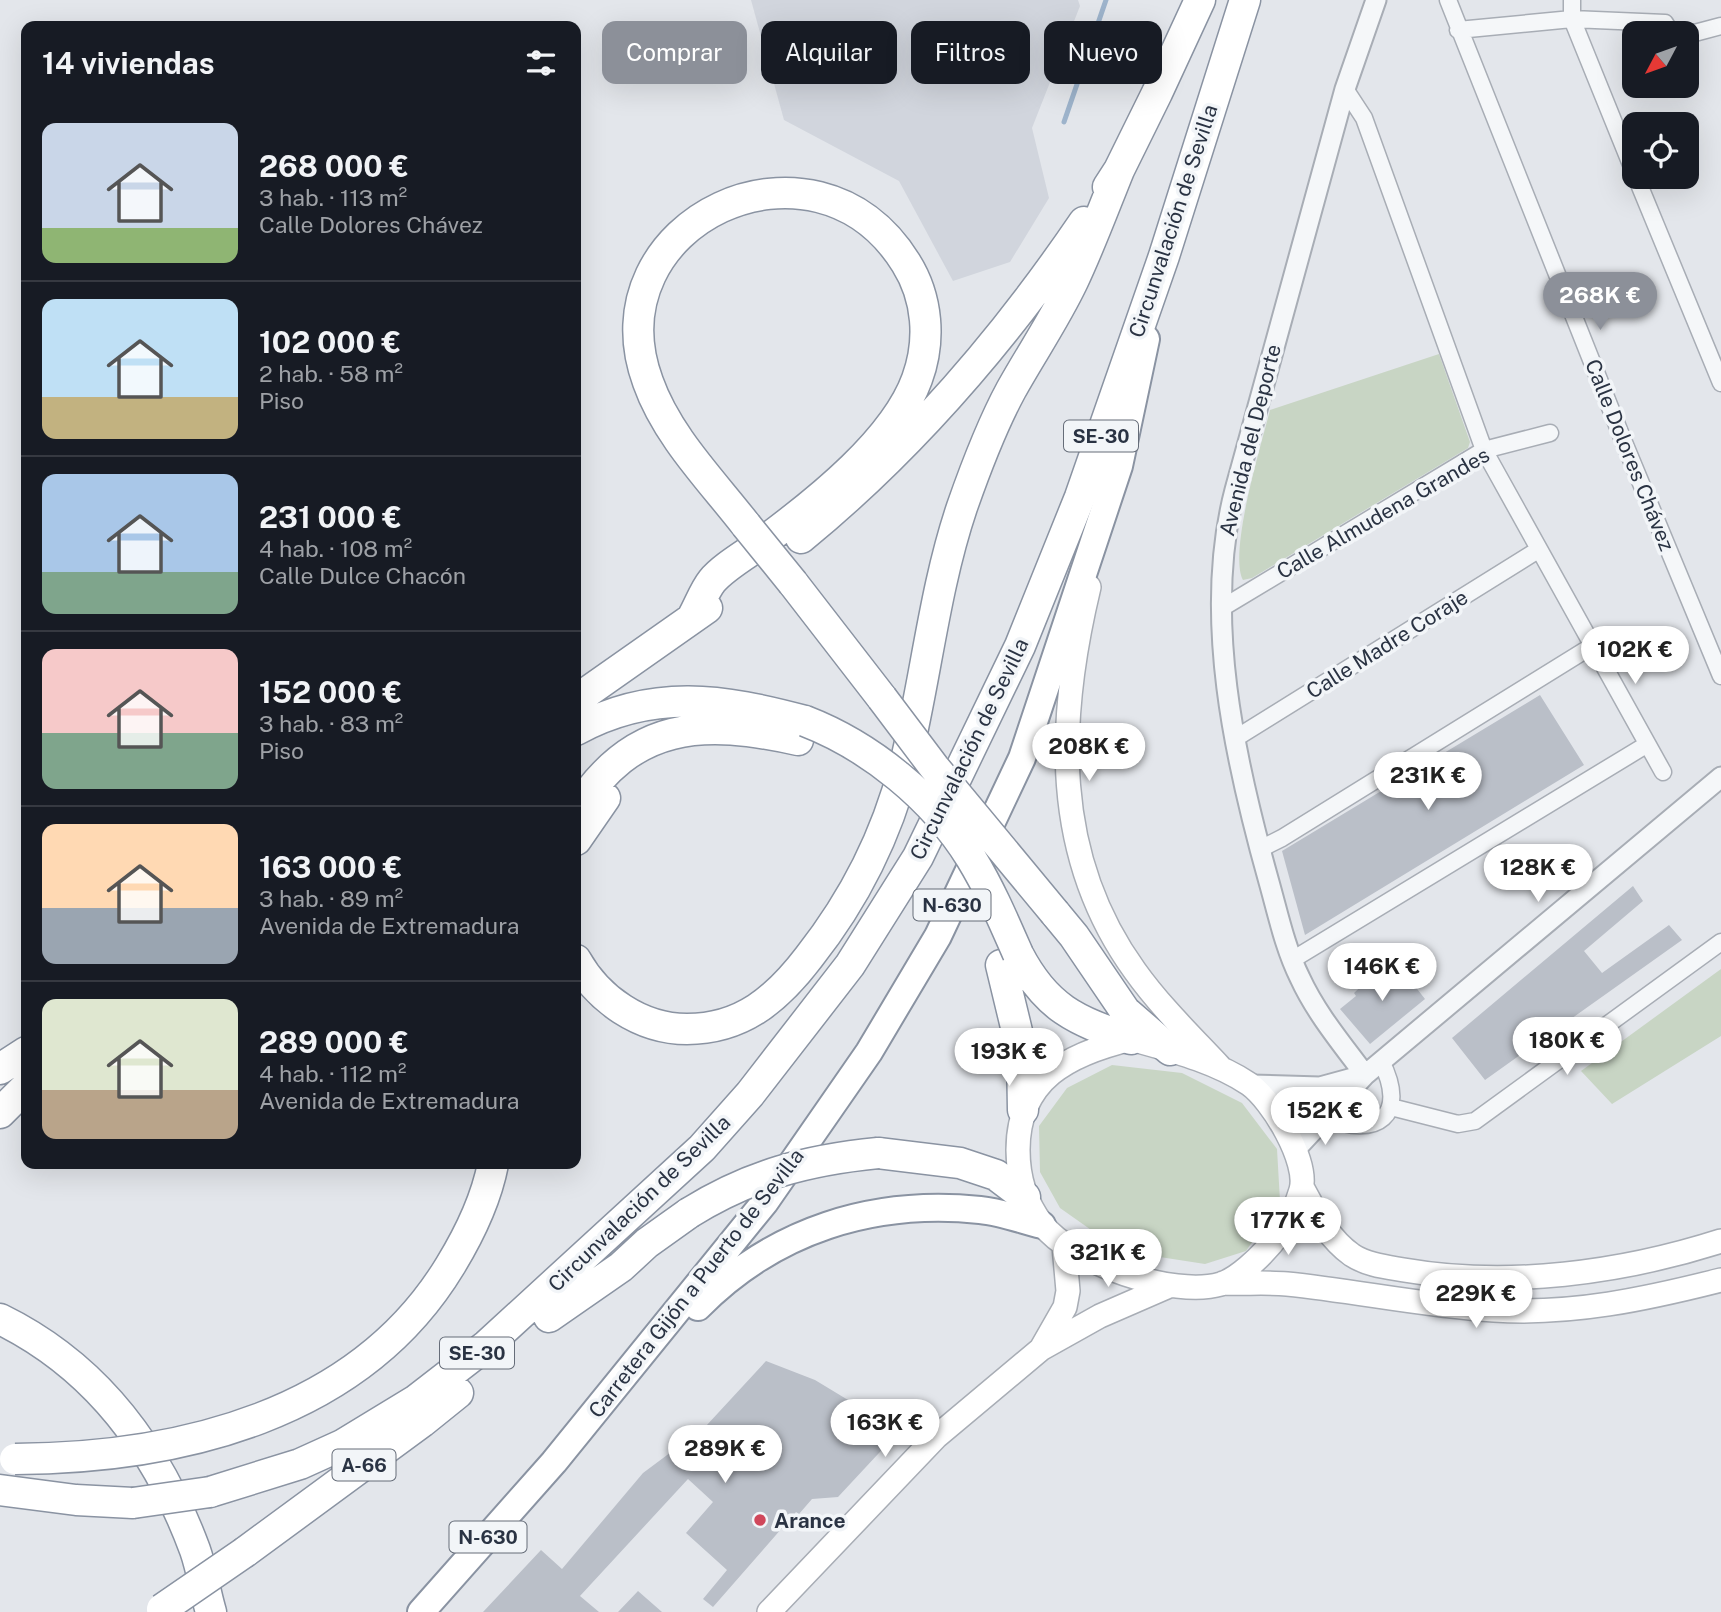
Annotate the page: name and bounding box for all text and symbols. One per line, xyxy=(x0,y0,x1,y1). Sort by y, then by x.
chip: Comprar xyxy=(602,21,747,84)
chip: Alquilar xyxy=(761,21,897,84)
chip: Filtros xyxy=(911,21,1030,84)
chip: Nuevo xyxy=(1044,21,1162,84)
north arrow xyxy=(1622,21,1699,98)
map controls xyxy=(1622,21,1699,189)
icon: filters xyxy=(522,44,560,82)
text: 14 viviendas xyxy=(42,45,214,81)
street label: Circunvalación de Sevilla xyxy=(1124,101,1222,341)
button: locate xyxy=(1622,112,1699,189)
text: 268 000 € xyxy=(259,148,409,184)
icon: home xyxy=(98,151,182,235)
text: 3 hab. · 113 m² xyxy=(259,184,407,211)
text: Calle Dolores Chávez xyxy=(259,211,483,238)
pin: 268K € xyxy=(1543,272,1657,332)
text: 268K € xyxy=(1559,281,1641,308)
text: 102 000 € xyxy=(259,324,401,360)
icon: home xyxy=(98,327,182,411)
street label: Avenida del Deporte xyxy=(1214,342,1286,538)
street label: Calle Dolores Chávez xyxy=(1580,356,1680,554)
text: 2 hab. · 58 m² xyxy=(259,360,403,387)
text: Piso xyxy=(259,387,304,414)
road number: SE-30 xyxy=(1064,420,1138,452)
street label: Calle Almudena Grandes xyxy=(1272,442,1494,584)
text: 231 000 € xyxy=(259,499,402,535)
icon: home xyxy=(98,502,182,586)
text: 4 hab. · 108 m² xyxy=(259,535,412,562)
text: Calle Dulce Chacón xyxy=(259,562,466,589)
street label: Calle Madre Coraje xyxy=(1302,584,1472,704)
pin: 102K € xyxy=(1578,626,1692,686)
street label: Circunvalación de Sevilla xyxy=(904,634,1034,864)
text: 102K € xyxy=(1597,635,1673,662)
text: 152 000 € xyxy=(259,674,402,710)
icon: home xyxy=(98,677,182,761)
text: 3 hab. · 83 m² xyxy=(259,710,403,737)
pin: 208K € xyxy=(1032,724,1146,783)
text: 208K € xyxy=(1048,732,1130,759)
text: Piso xyxy=(259,737,304,764)
pin: 231K € xyxy=(1371,752,1485,812)
text: 231K € xyxy=(1390,761,1466,788)
pin: 128K € xyxy=(1481,844,1595,904)
text: 163 000 € xyxy=(259,849,402,885)
icon: home xyxy=(98,852,182,936)
text: 128K € xyxy=(1500,853,1576,880)
text: 3 hab. · 89 m² xyxy=(259,885,403,912)
road number: N-630 xyxy=(914,890,990,920)
text: Avenida de Extremadura xyxy=(259,912,520,939)
pin: 146K € xyxy=(1325,944,1439,1003)
text: 146K € xyxy=(1344,952,1420,979)
pin: 180K € xyxy=(1510,1018,1624,1077)
text: 289 000 € xyxy=(259,1024,409,1060)
text: 180K € xyxy=(1529,1026,1605,1053)
icon: home xyxy=(98,1027,182,1111)
pin: 193K € xyxy=(952,1028,1066,1088)
text: 193K € xyxy=(971,1037,1047,1064)
text: 4 hab. · 112 m² xyxy=(259,1060,406,1087)
text: Avenida de Extremadura xyxy=(259,1087,520,1114)
pin: 152K € xyxy=(1268,1088,1382,1147)
text: 152K € xyxy=(1287,1096,1363,1123)
street label: Circunvalación de Sevilla xyxy=(543,1109,735,1297)
street label: Carretera Gijón a Puerto de Sevilla xyxy=(583,1143,809,1423)
pin: 177K € xyxy=(1231,1198,1345,1257)
text: 177K € xyxy=(1250,1206,1326,1233)
pin: 321K € xyxy=(1051,1230,1165,1289)
text: 321K € xyxy=(1070,1238,1146,1265)
pin: 229K € xyxy=(1419,1270,1533,1330)
text: 229K € xyxy=(1435,1279,1517,1306)
road number: SE-30 xyxy=(440,1338,514,1368)
pin: 163K € xyxy=(828,1400,942,1459)
text: 163K € xyxy=(847,1408,923,1435)
pin: 289K € xyxy=(668,1426,782,1485)
text: 289K € xyxy=(684,1434,766,1461)
road number: A-66 xyxy=(332,1450,396,1480)
place label: Arance xyxy=(774,1508,846,1533)
marker: Arance xyxy=(752,1512,768,1528)
road number: N-630 xyxy=(449,1522,526,1553)

